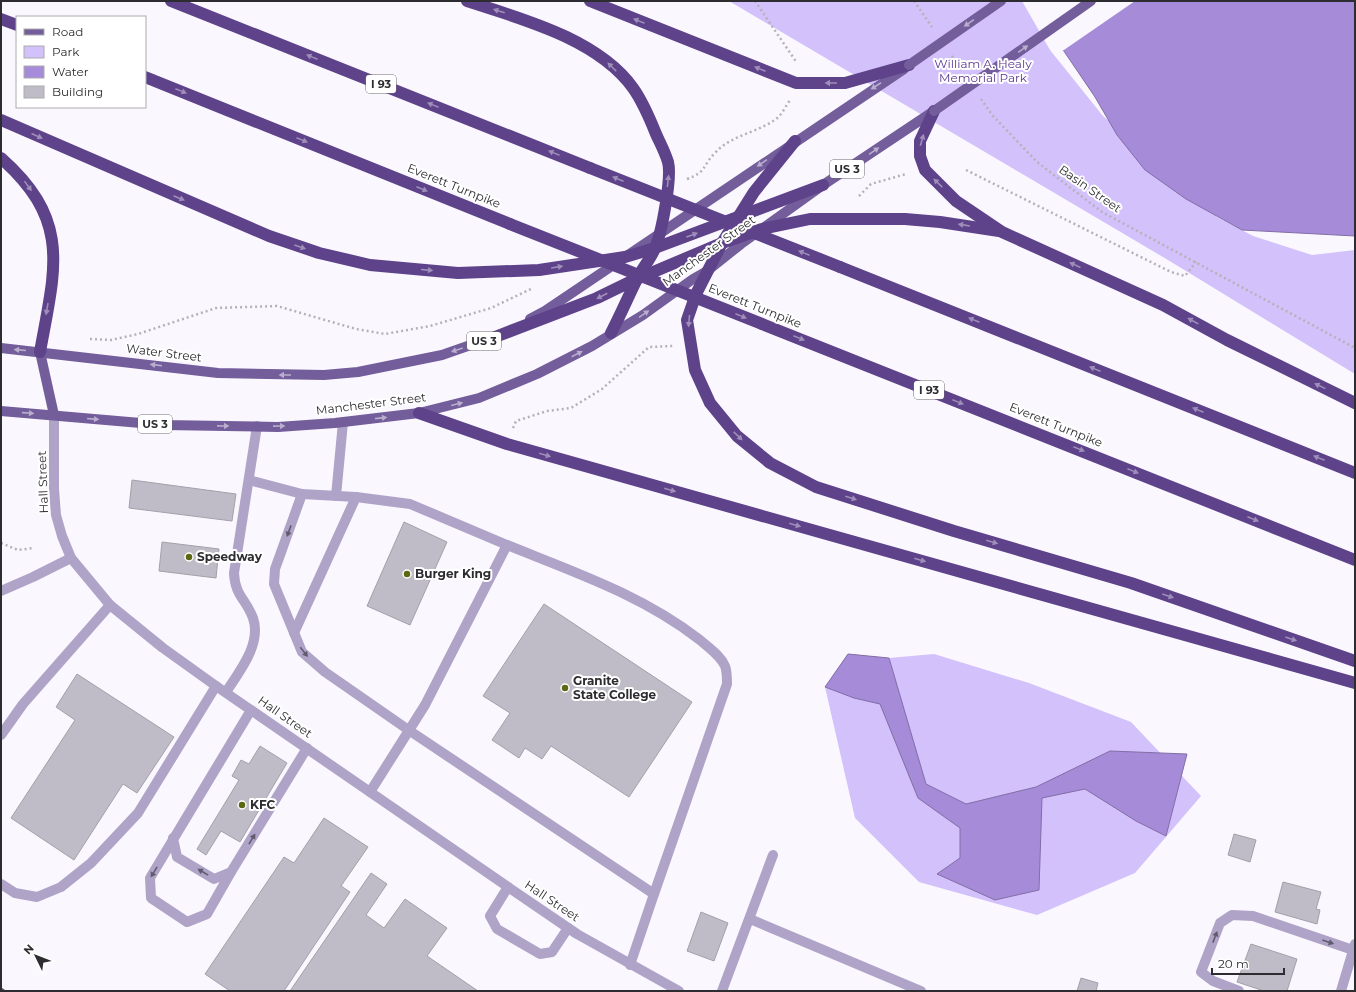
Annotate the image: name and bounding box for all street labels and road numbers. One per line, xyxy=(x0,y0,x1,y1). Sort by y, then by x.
road number: I 93 xyxy=(366,75,396,93)
street label: Everett Turnpike xyxy=(405,160,503,211)
road number: US 3 xyxy=(830,160,864,178)
street label: Basin Street xyxy=(1056,162,1124,216)
street label: Manchester Street xyxy=(660,212,758,289)
street label: Everett Turnpike xyxy=(706,280,804,331)
road number: US 3 xyxy=(467,332,501,350)
street label: Water Street xyxy=(125,340,203,365)
road number: I 93 xyxy=(914,381,944,399)
street label: Manchester Street xyxy=(315,389,427,418)
street label: Everett Turnpike xyxy=(1007,399,1105,450)
road number: US 3 xyxy=(138,415,172,433)
street label: Hall Street xyxy=(34,450,51,514)
street label: Hall Street xyxy=(255,692,315,741)
street label: Hall Street xyxy=(522,877,583,924)

